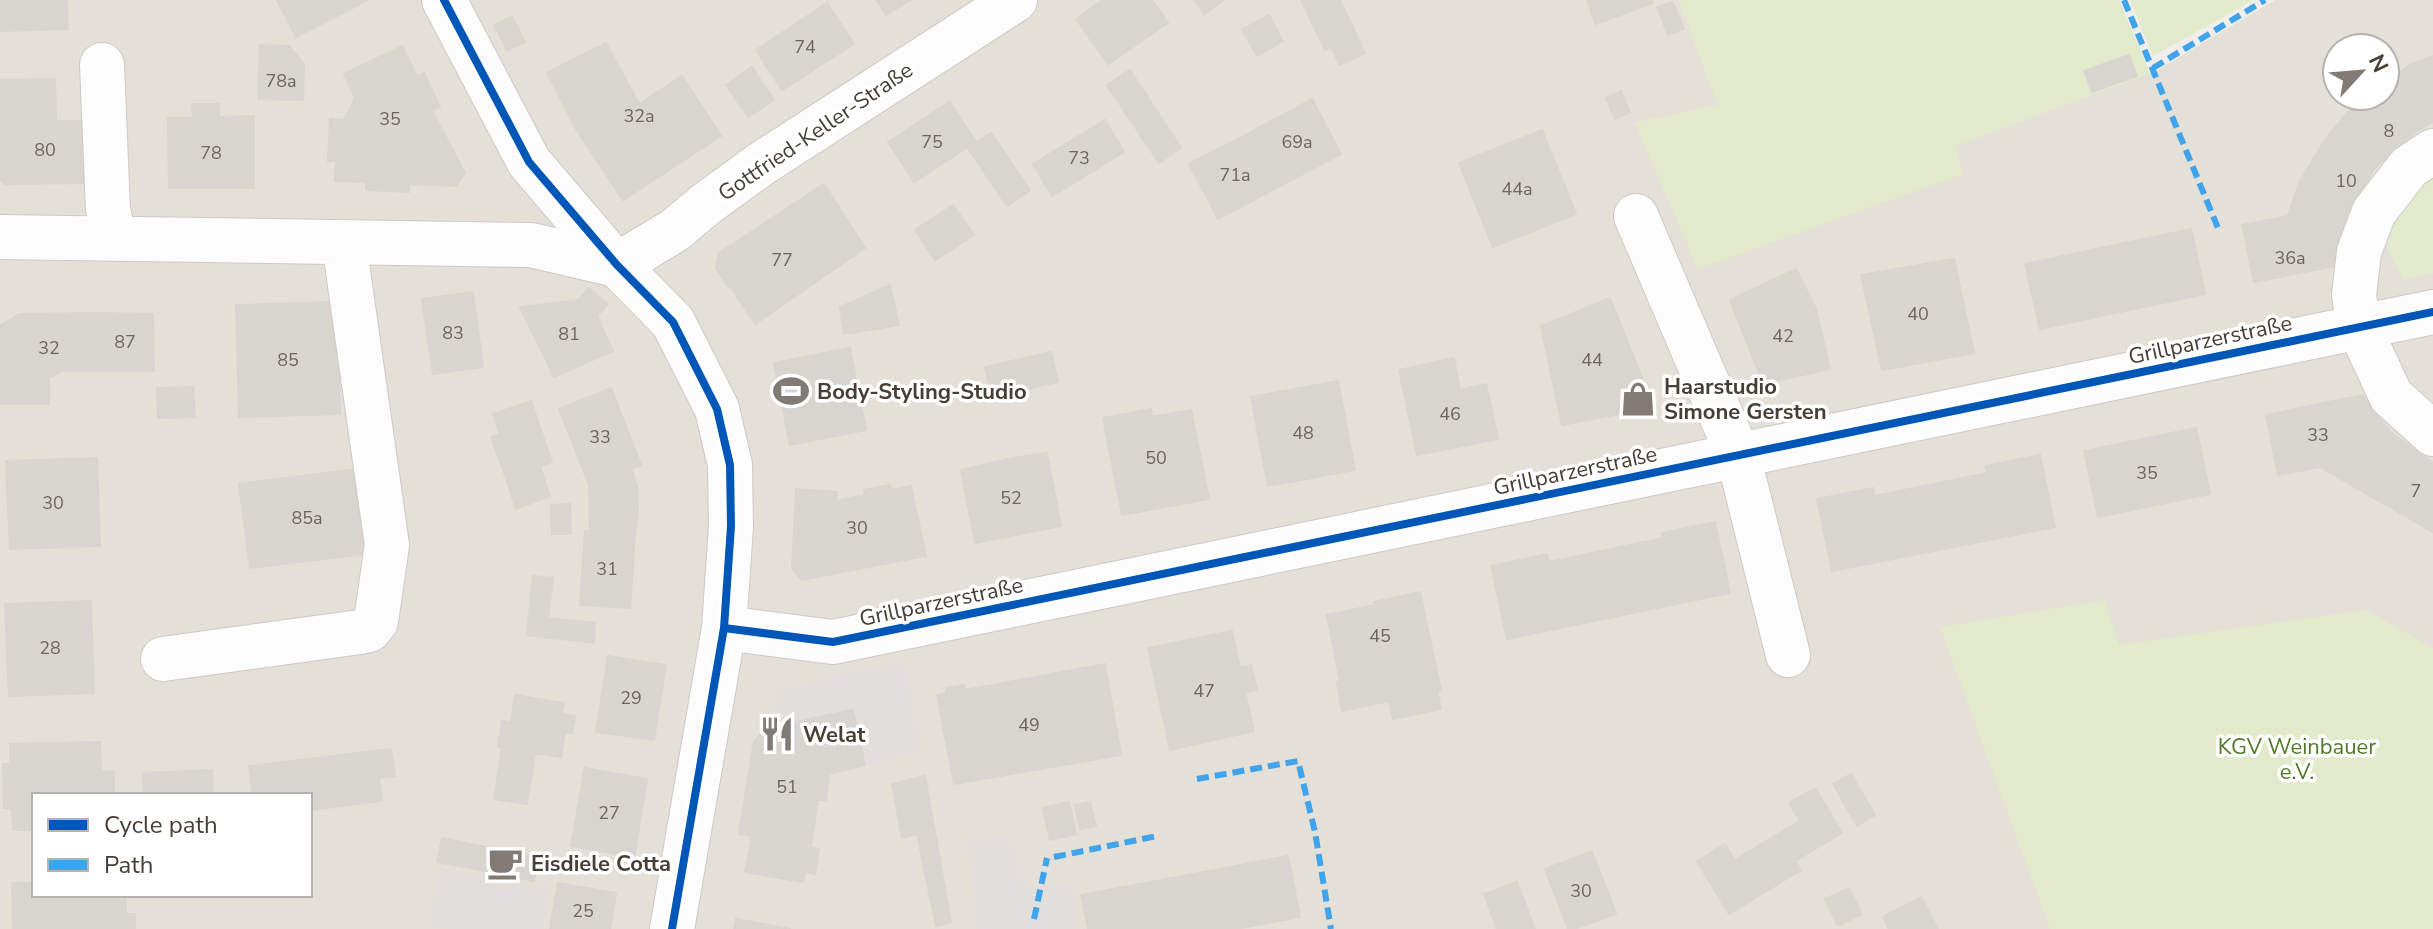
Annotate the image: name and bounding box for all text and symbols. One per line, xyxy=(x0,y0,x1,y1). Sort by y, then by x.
north arrow xyxy=(2321,32,2401,112)
house number: 74 xyxy=(794,35,816,59)
text: N xyxy=(2361,50,2395,78)
street label: Gottfried-Keller-Straße xyxy=(712,55,919,208)
house number: 78a xyxy=(265,69,297,93)
house number: 32a xyxy=(623,104,655,128)
house number: 35 xyxy=(379,107,401,131)
house number: 8 xyxy=(2384,119,2394,143)
house number: 75 xyxy=(921,130,943,154)
house number: 69a xyxy=(1281,130,1313,154)
house number: 80 xyxy=(34,138,56,162)
house number: 78 xyxy=(200,141,222,165)
house number: 73 xyxy=(1068,146,1090,170)
house number: 71a xyxy=(1219,163,1251,187)
house number: 10 xyxy=(2335,169,2357,193)
house number: 44a xyxy=(1501,177,1533,201)
house number: 36a xyxy=(2274,246,2306,270)
house number: 77 xyxy=(771,248,793,272)
house number: 40 xyxy=(1907,302,1929,326)
street label: Grillparzerstraße xyxy=(2126,308,2295,372)
house number: 83 xyxy=(442,321,464,345)
house number: 81 xyxy=(558,322,580,346)
house number: 42 xyxy=(1772,324,1794,348)
house number: 87 xyxy=(114,330,136,354)
house number: 32 xyxy=(38,336,60,360)
house number: 85 xyxy=(277,348,299,372)
house number: 44 xyxy=(1581,348,1603,372)
sports icon: Body-Styling-Studio xyxy=(772,372,810,410)
place label: Haarstudio Simone Gersten xyxy=(1664,372,1827,427)
place label: Body-Styling-Studio xyxy=(817,377,1027,407)
shop icon: Haarstudio Simone Gersten xyxy=(1619,380,1657,418)
house number: 46 xyxy=(1439,402,1461,426)
house number: 48 xyxy=(1292,421,1314,445)
house number: 33 xyxy=(2307,423,2329,447)
house number: 33 xyxy=(589,425,611,449)
street label: Grillparzerstraße xyxy=(1491,439,1660,503)
house number: 50 xyxy=(1145,446,1167,470)
house number: 35 xyxy=(2136,461,2158,485)
house number: 7 xyxy=(2411,479,2421,503)
house number: 52 xyxy=(1000,486,1022,510)
house number: 30 xyxy=(42,491,64,515)
house number: 85a xyxy=(291,506,323,530)
house number: 30 xyxy=(846,516,868,540)
house number: 31 xyxy=(596,557,618,581)
street label: Grillparzerstraße xyxy=(857,570,1026,634)
house number: 45 xyxy=(1369,624,1391,648)
house number: 28 xyxy=(39,636,61,660)
house number: 47 xyxy=(1193,679,1215,703)
house number: 29 xyxy=(620,686,642,710)
house number: 49 xyxy=(1018,713,1040,737)
restaurant icon: Welat xyxy=(758,715,796,753)
place label: Welat xyxy=(803,720,866,750)
park label: KGV Weinbauer e.V. xyxy=(2218,732,2376,787)
house number: 51 xyxy=(776,775,798,799)
legend xyxy=(32,793,312,897)
house number: 27 xyxy=(598,801,620,825)
text: Cycle path xyxy=(104,809,218,841)
cafe icon: Eisdiele Cotta xyxy=(486,844,524,882)
text: Path xyxy=(104,849,153,881)
place label: Eisdiele Cotta xyxy=(531,849,671,879)
house number: 30 xyxy=(1570,879,1592,903)
house number: 25 xyxy=(572,899,594,923)

